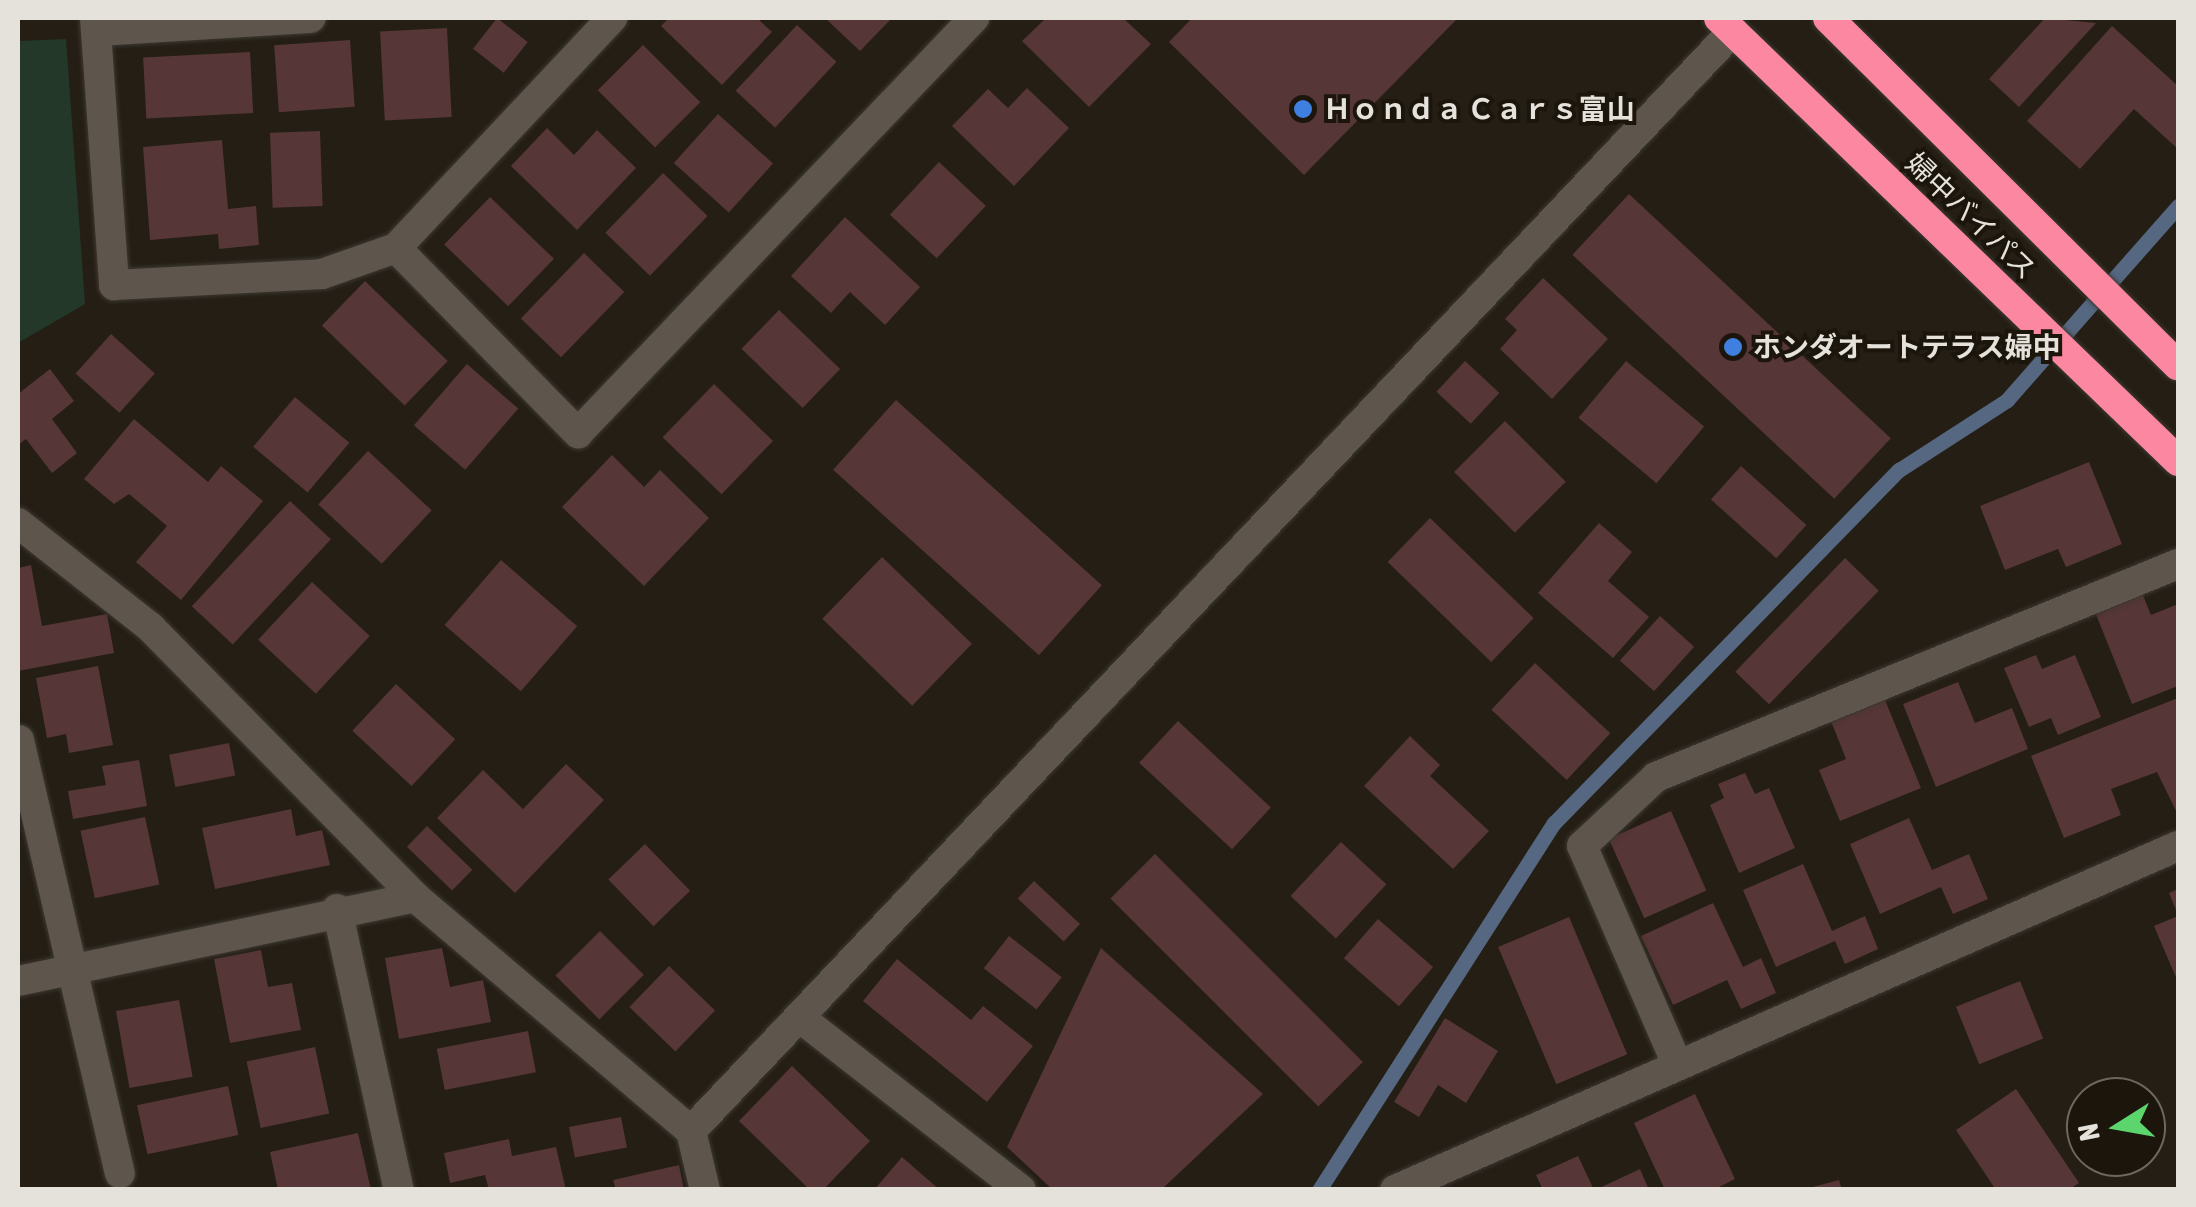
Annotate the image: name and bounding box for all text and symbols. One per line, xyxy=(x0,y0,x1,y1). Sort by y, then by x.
place label: Ｈｏｎｄａ Ｃａｒｓ富山 xyxy=(1323,92,1635,126)
marker: Ｈｏｎｄａ Ｃａｒｓ富山 xyxy=(1292,98,1314,120)
street label: 婦中バイパス xyxy=(1899,146,2043,286)
place label: ホンダオートテラス婦中 xyxy=(1753,330,2061,364)
marker: ホンダオートテラス婦中 xyxy=(1722,336,1744,358)
north arrow xyxy=(2066,1077,2166,1177)
text: N xyxy=(2071,1121,2106,1144)

